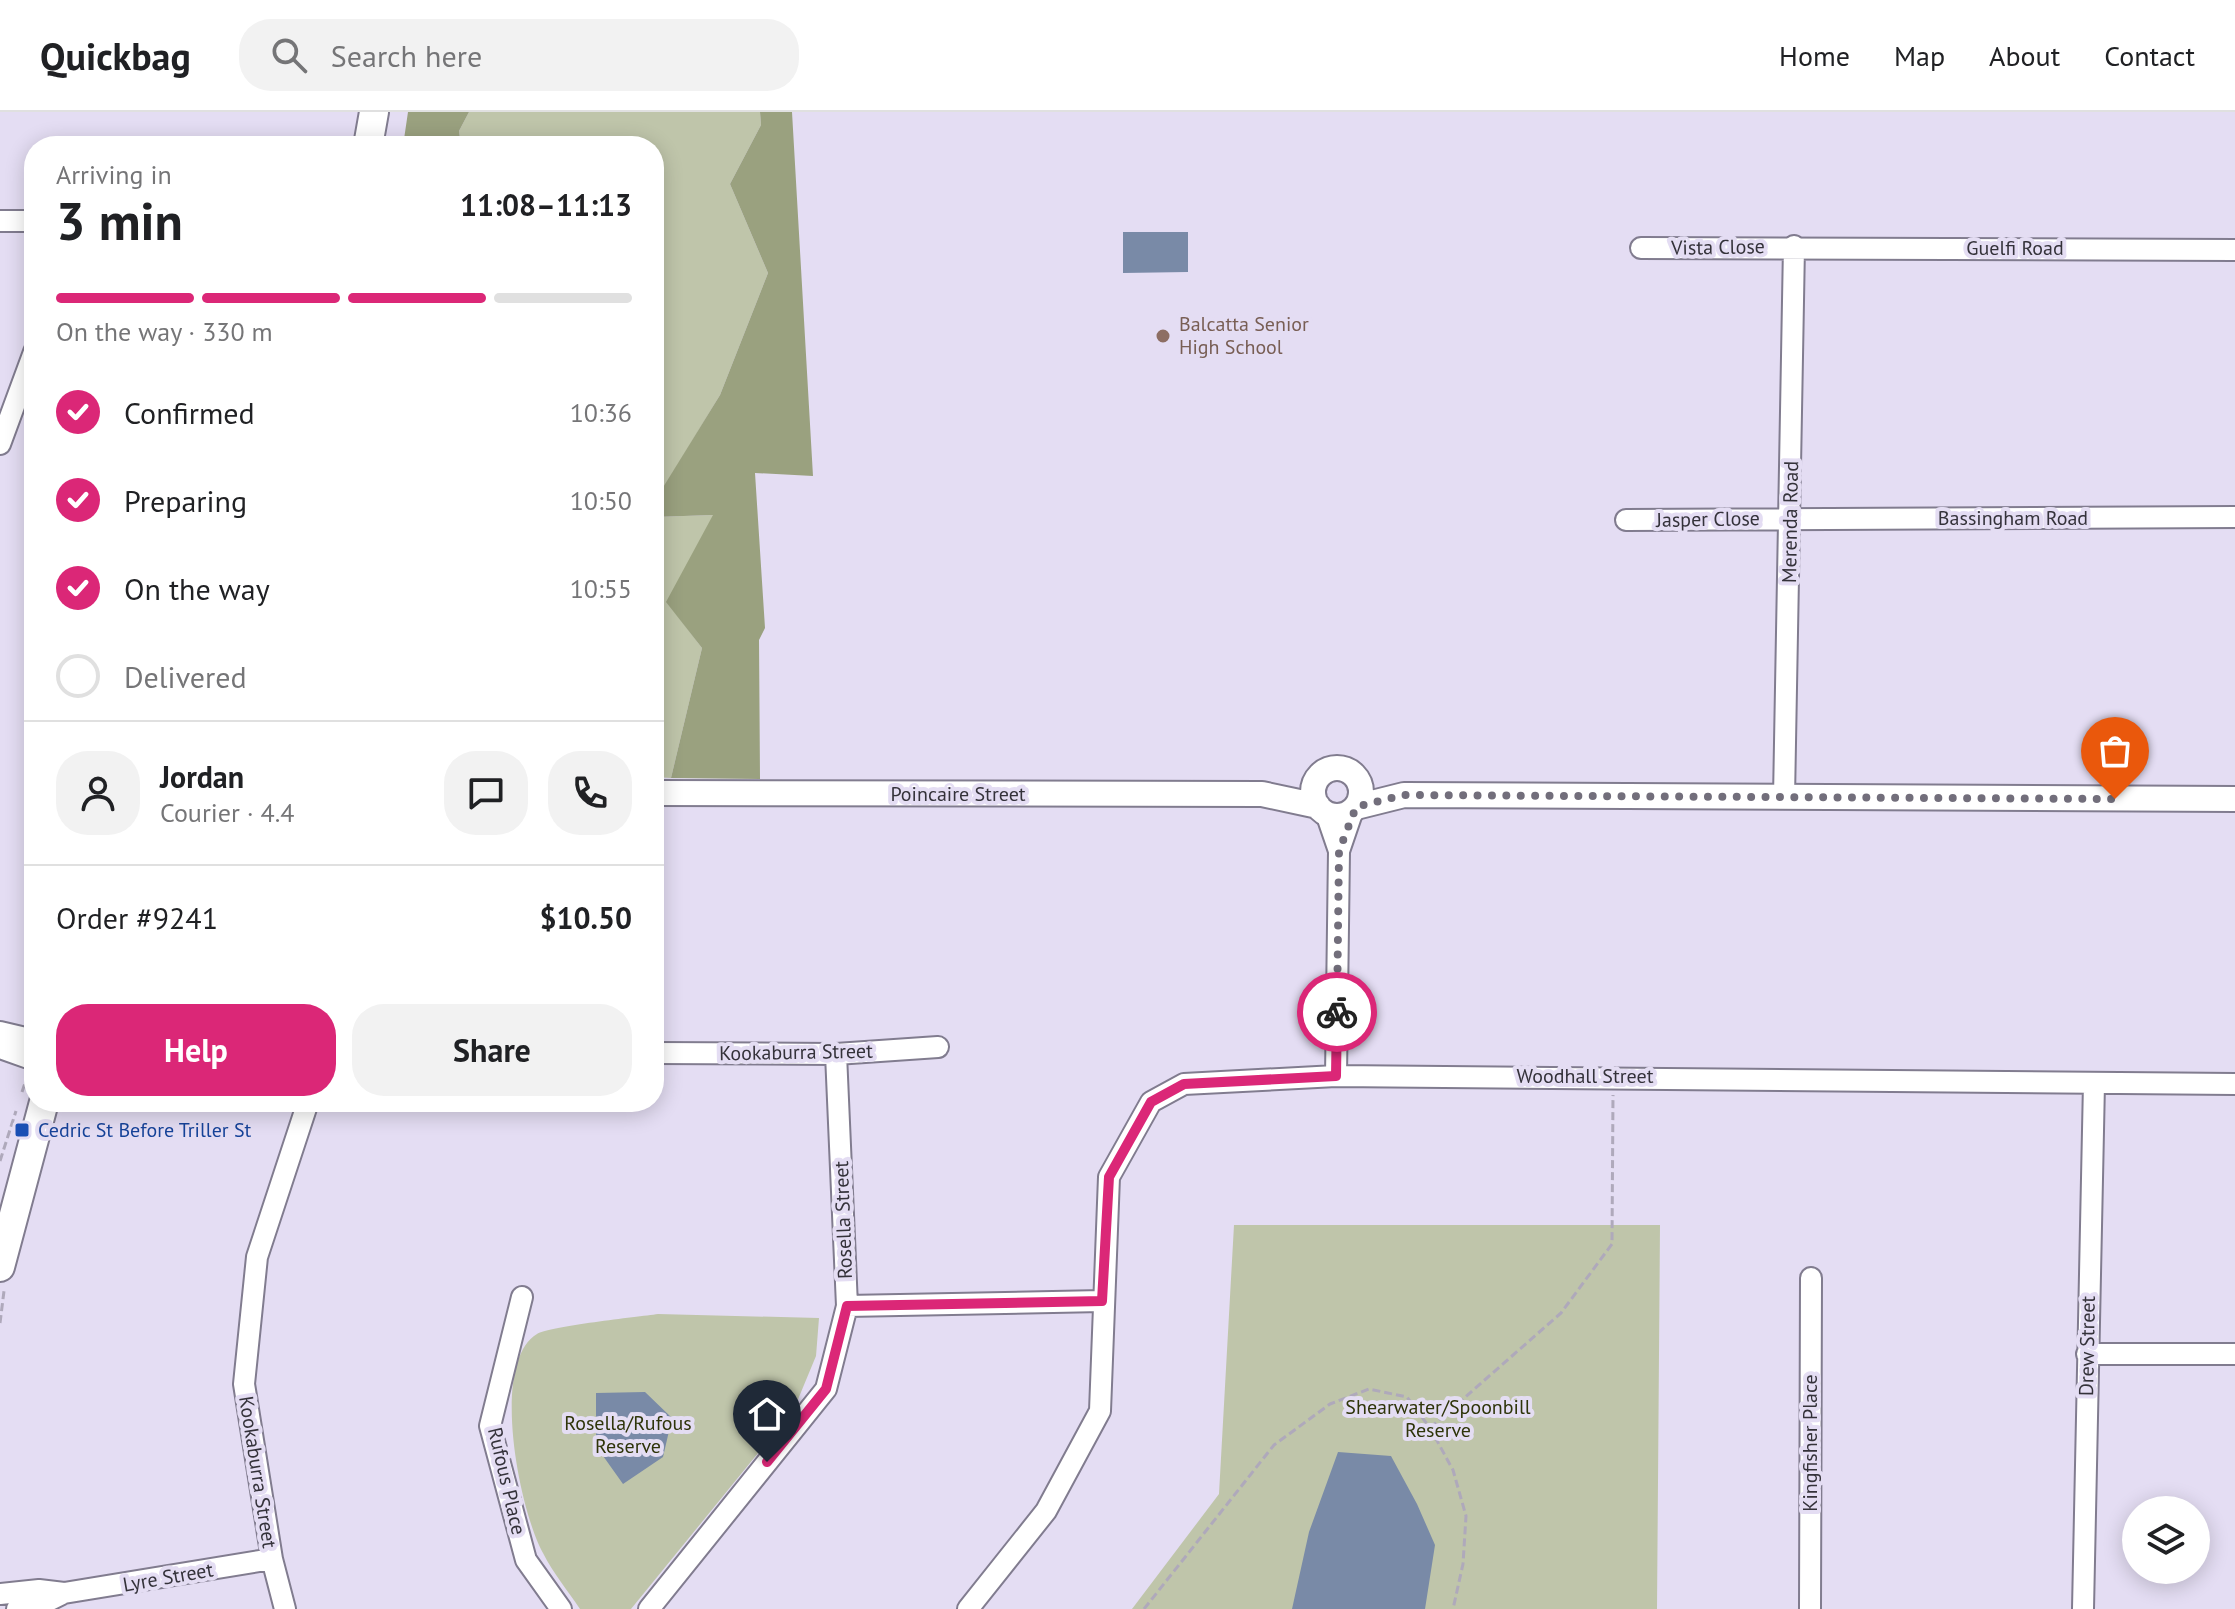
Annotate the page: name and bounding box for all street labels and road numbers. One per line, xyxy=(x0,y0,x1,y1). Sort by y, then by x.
street label: Vista Close xyxy=(1670,233,1765,261)
street label: Guelfi Road xyxy=(1966,235,2064,261)
street label: Merenda Road xyxy=(1776,461,1804,583)
street label: Jasper Close xyxy=(1655,505,1760,533)
street label: Bassingham Road xyxy=(1938,505,2088,531)
street label: Poincaire Street xyxy=(890,781,1026,807)
street label: Kookaburra Street xyxy=(719,1038,873,1066)
street label: Woodhall Street xyxy=(1517,1063,1654,1089)
street label: Rosella Street xyxy=(828,1160,858,1280)
street label: Drew Street xyxy=(2073,1295,2101,1396)
street label: Kingfisher Place xyxy=(1797,1374,1823,1512)
street label: Kookaburra Street xyxy=(233,1394,283,1550)
street label: Rufous Place xyxy=(482,1425,532,1537)
street label: Lyre Street xyxy=(121,1556,215,1598)

